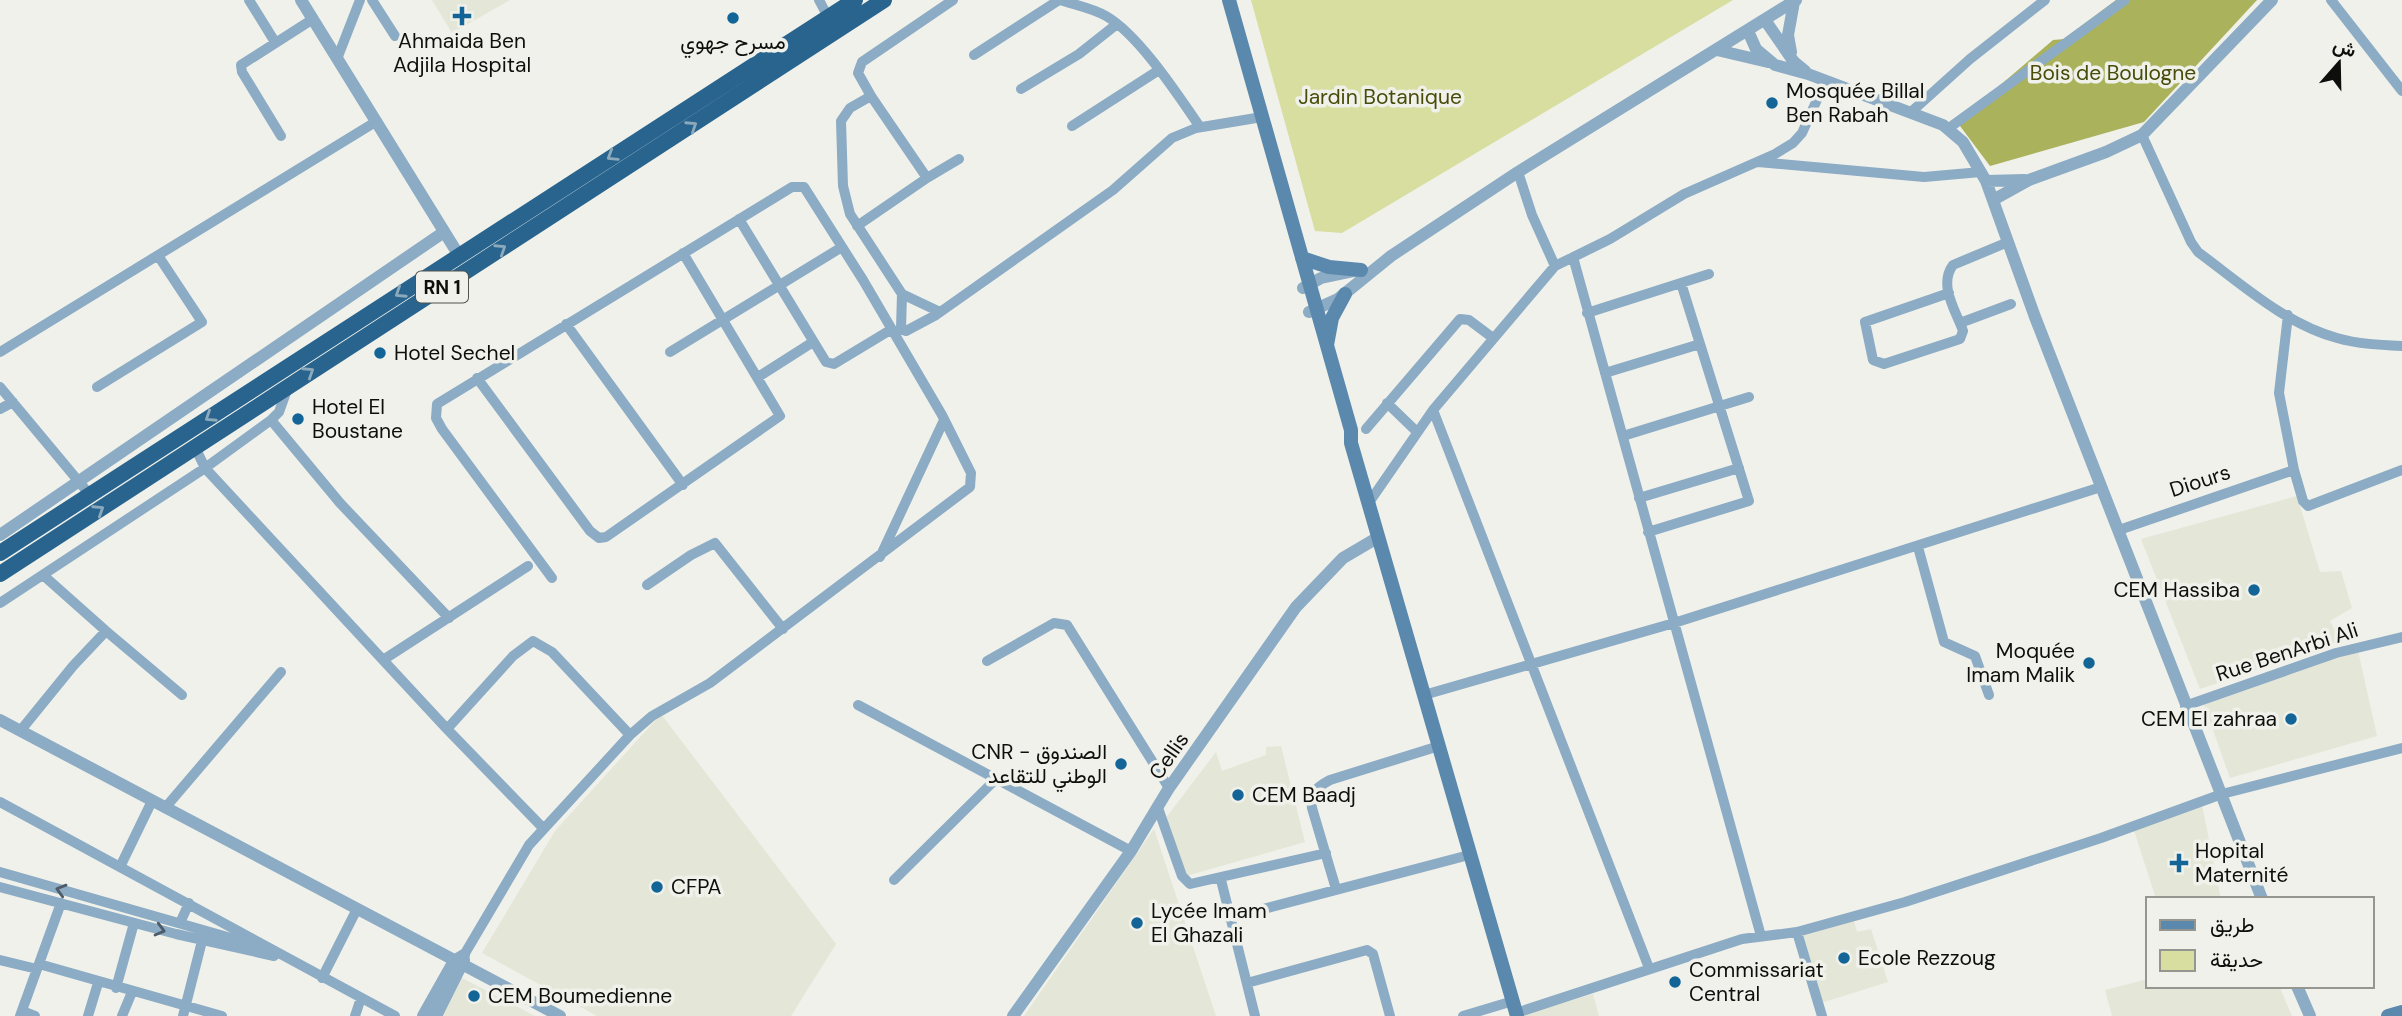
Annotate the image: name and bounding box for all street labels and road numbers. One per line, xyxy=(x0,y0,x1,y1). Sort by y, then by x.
road number: RN 1 xyxy=(416,272,468,302)
street label: Diours xyxy=(2166,458,2234,504)
street label: Rue BenArbi Ali xyxy=(2212,616,2362,688)
street label: Cellis xyxy=(1143,727,1195,785)

